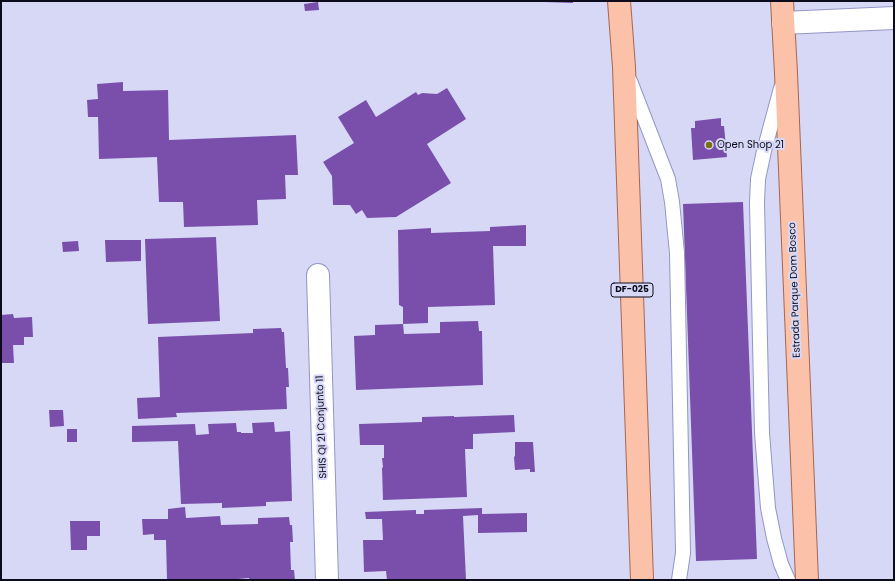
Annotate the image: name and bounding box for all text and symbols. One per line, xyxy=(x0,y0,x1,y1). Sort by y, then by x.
place label: Open Shop 21 xyxy=(717,139,784,151)
marker: Open Shop 21 xyxy=(704,140,714,150)
street label: Estrada Parque Dom Bosco xyxy=(787,222,803,358)
road number: DF-025 xyxy=(611,283,653,297)
street label: SHIS QI 21 Conjunto 11 xyxy=(314,375,330,479)

